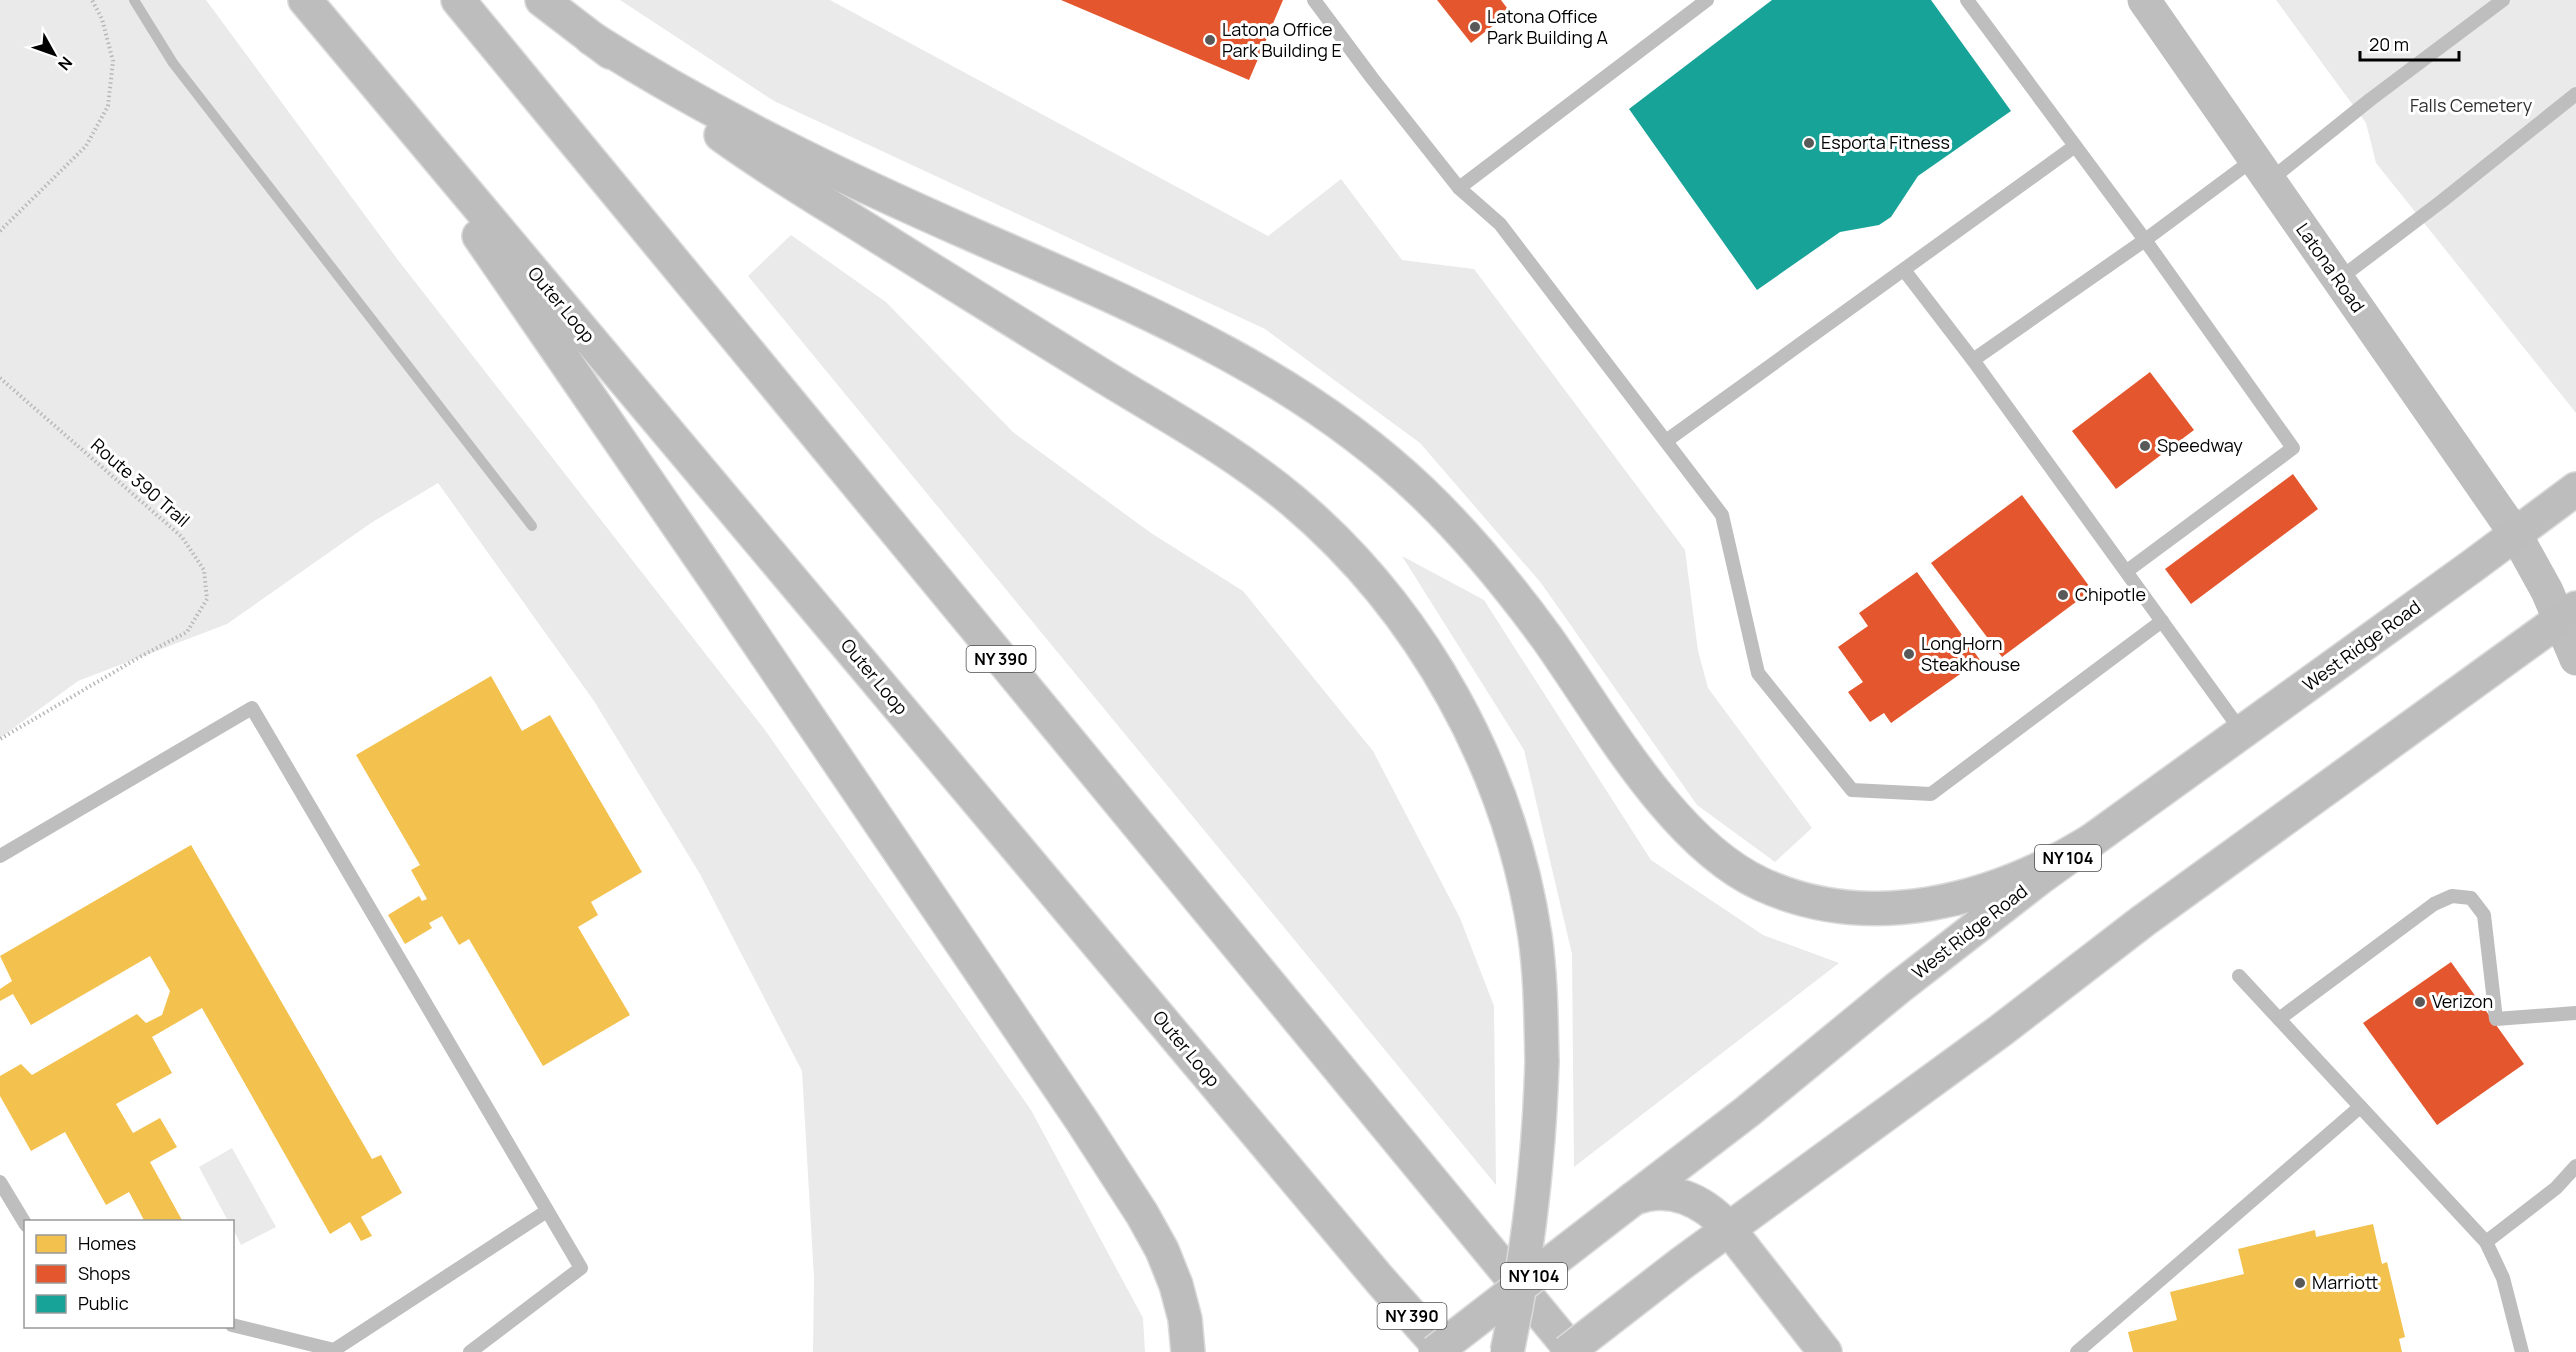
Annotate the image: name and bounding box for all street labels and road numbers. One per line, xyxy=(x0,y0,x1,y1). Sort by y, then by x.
street label: Latona Road xyxy=(2291,218,2370,317)
street label: Outer Loop xyxy=(523,261,601,347)
street label: Route 390 Trail xyxy=(86,433,195,532)
street label: West Ridge Road xyxy=(2298,594,2425,696)
street label: Outer Loop xyxy=(836,633,914,719)
road number: NY 390 xyxy=(966,646,1036,672)
road number: NY 104 xyxy=(2035,845,2101,871)
street label: West Ridge Road xyxy=(1907,879,2032,984)
street label: Outer Loop xyxy=(1148,1005,1226,1091)
road number: NY 104 xyxy=(1501,1263,1567,1289)
road number: NY 390 xyxy=(1378,1303,1446,1329)

